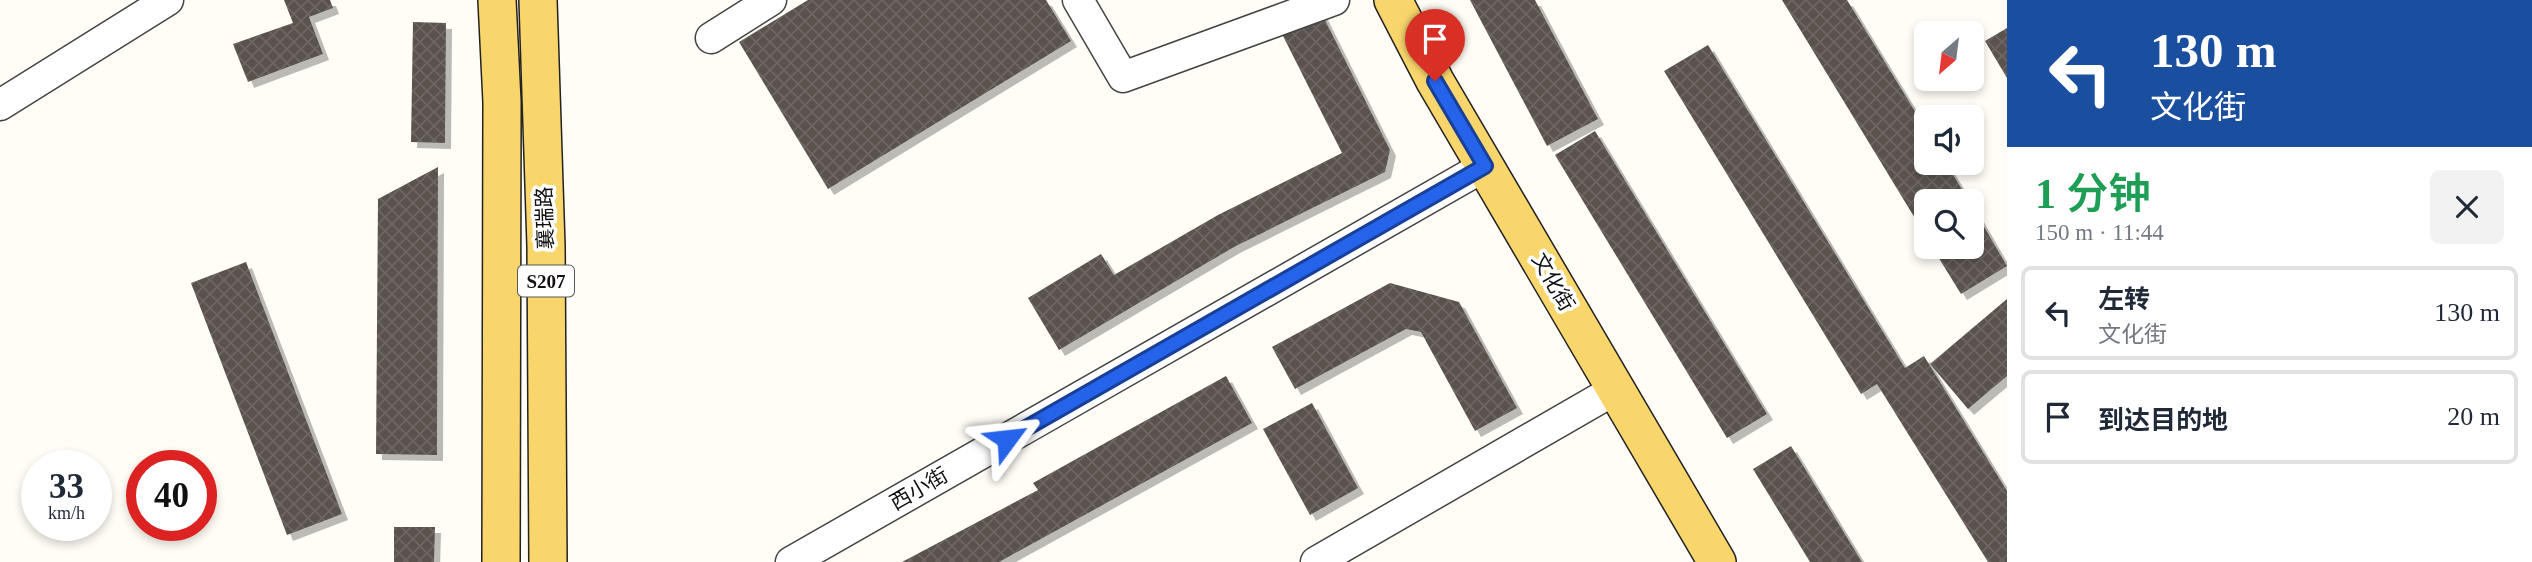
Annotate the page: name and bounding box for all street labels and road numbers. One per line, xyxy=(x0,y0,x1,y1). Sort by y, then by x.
street label: 襄瑞路 xyxy=(532,186,558,250)
street label: 文化街 xyxy=(1527,249,1579,315)
road number: S207 xyxy=(518,266,574,296)
street label: 西小街 xyxy=(886,463,952,515)

